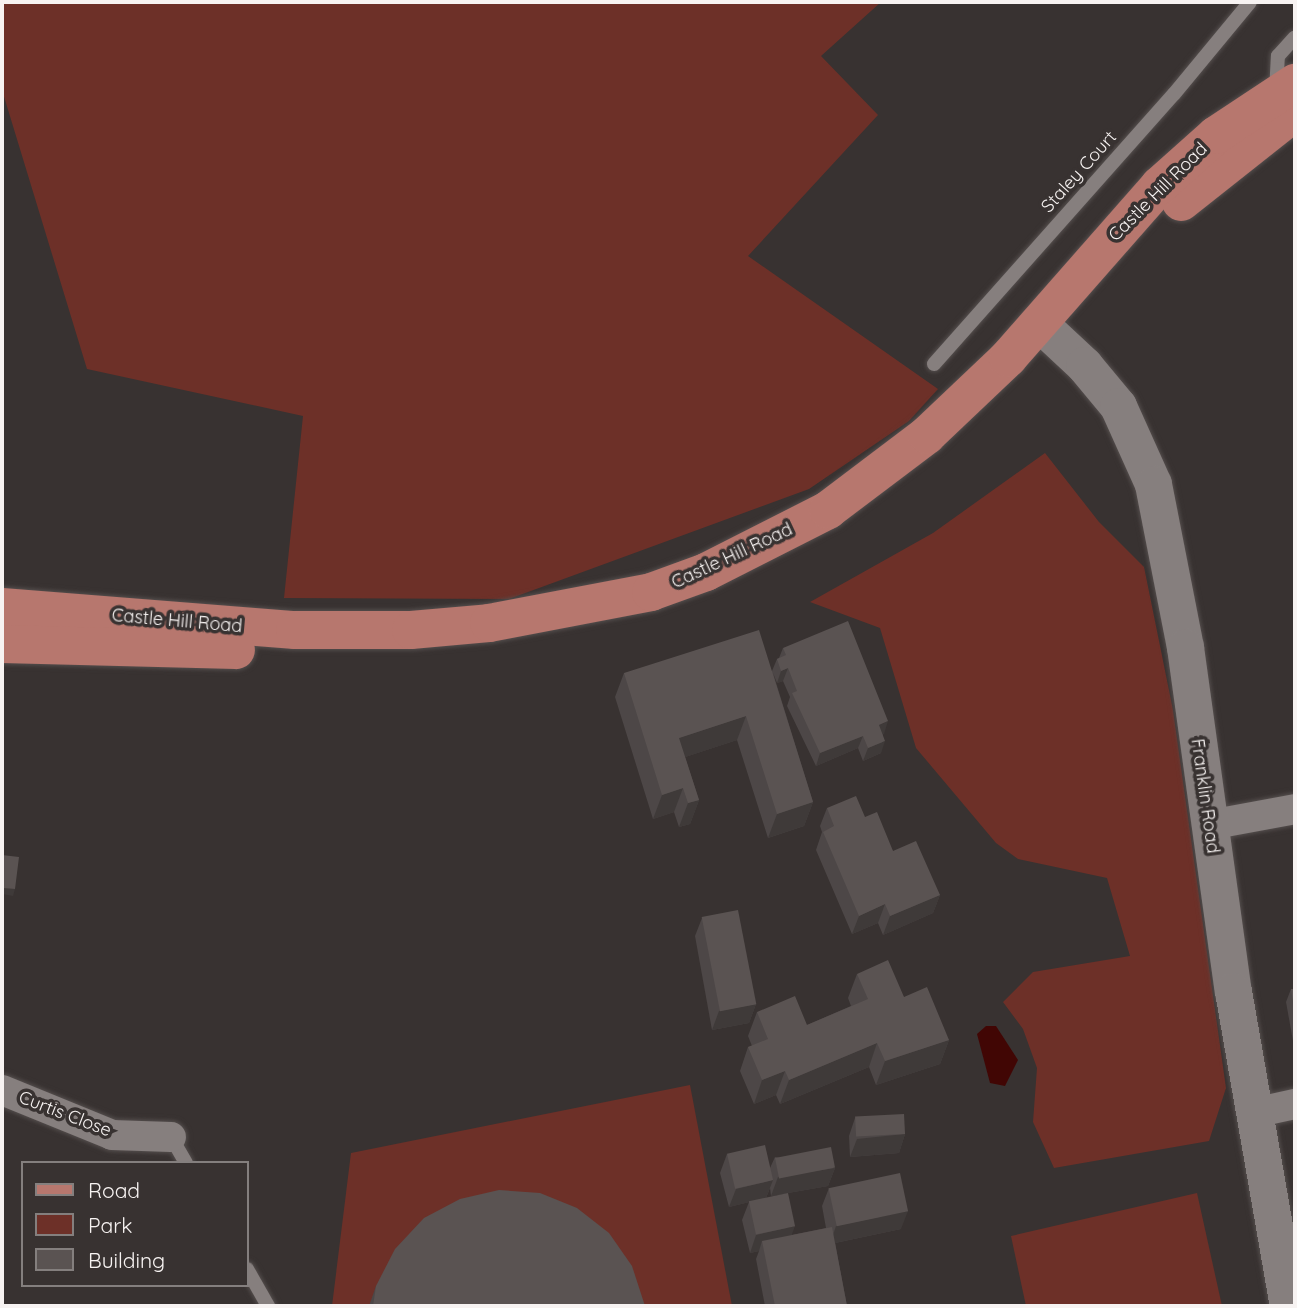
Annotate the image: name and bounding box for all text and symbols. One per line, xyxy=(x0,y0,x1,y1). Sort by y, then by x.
street label: Staley Court xyxy=(1037,127,1121,217)
street label: Castle Hill Road xyxy=(1104,138,1212,246)
street label: Castle Hill Road xyxy=(668,519,796,593)
street label: Castle Hill Road xyxy=(111,605,243,637)
street label: Franklin Road xyxy=(1186,737,1224,855)
street label: Curtis Close xyxy=(16,1086,114,1142)
legend xyxy=(21,1161,248,1287)
text: Road xyxy=(88,1177,140,1203)
text: Park xyxy=(88,1212,132,1238)
text: Building xyxy=(88,1247,165,1273)

